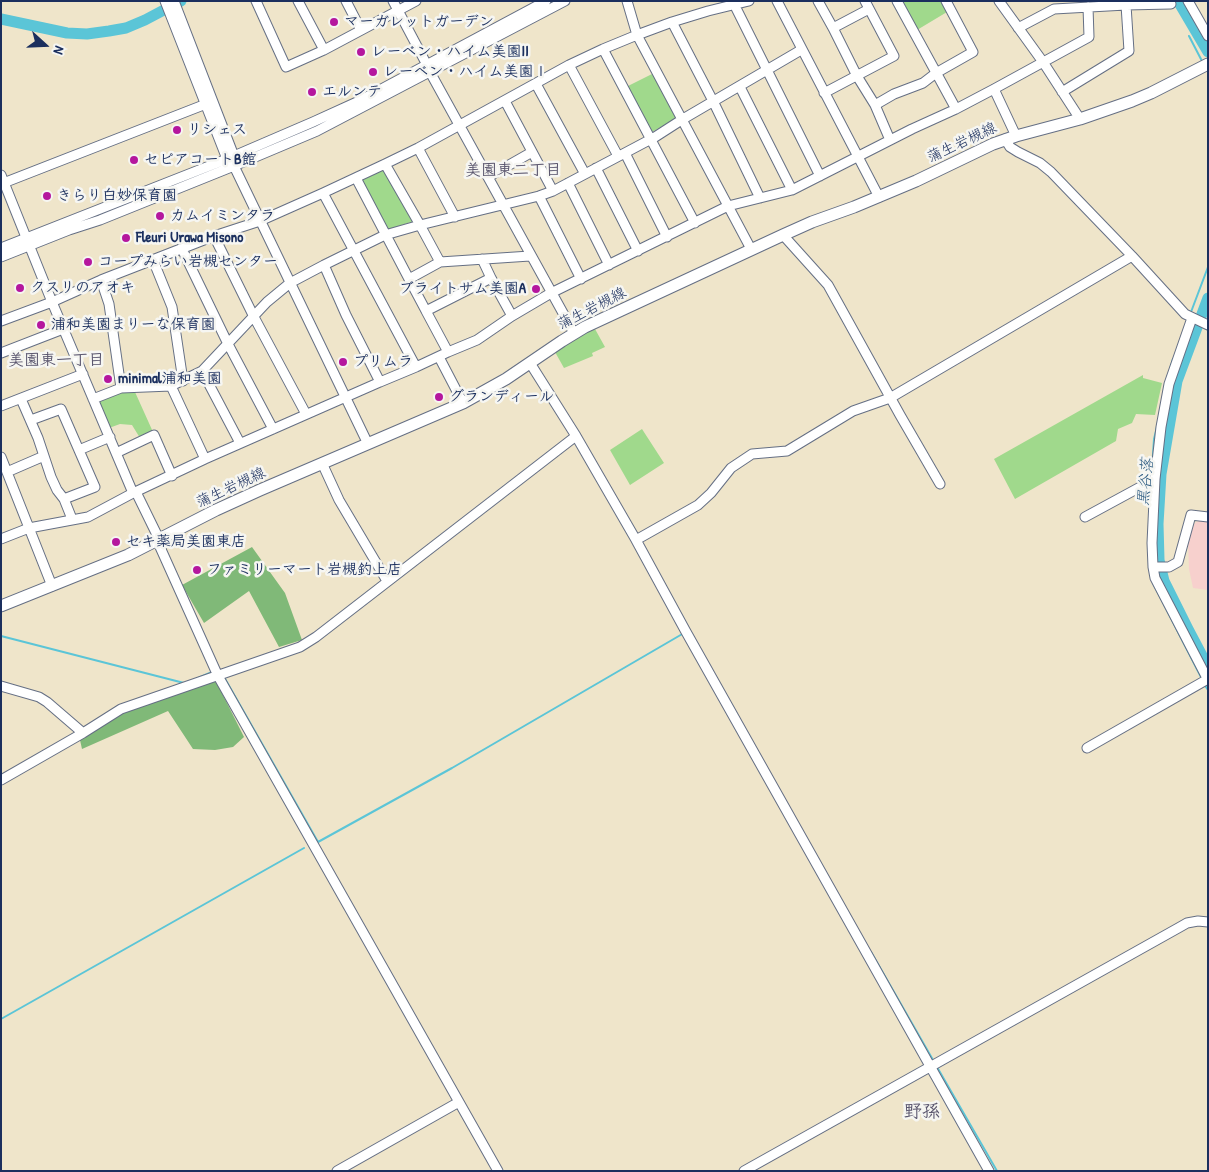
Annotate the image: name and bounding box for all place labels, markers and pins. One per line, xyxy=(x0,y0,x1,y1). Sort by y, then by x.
place label: マーガレットガーデン xyxy=(344,13,494,31)
marker: マーガレットガーデン xyxy=(328,16,340,28)
place label: レーベン・ハイム美園II xyxy=(371,43,529,61)
marker: レーベン・ハイム美園II xyxy=(355,46,367,58)
place label: レーベン・ハイム美園Ⅰ xyxy=(383,63,549,81)
marker: レーベン・ハイム美園Ⅰ xyxy=(367,66,379,78)
place label: エルンテ xyxy=(322,83,382,101)
marker: エルンテ xyxy=(306,86,318,98)
place label: リシェス xyxy=(187,121,247,139)
marker: リシェス xyxy=(171,124,183,136)
place label: セピアコートB館 xyxy=(144,151,257,169)
marker: セピアコートB館 xyxy=(128,154,140,166)
place label: きらり白妙保育園 xyxy=(57,187,177,205)
marker: きらり白妙保育園 xyxy=(41,190,53,202)
place label: カムイミンタラ xyxy=(170,207,275,225)
marker: カムイミンタラ xyxy=(154,210,166,222)
place label: Fleuri Urawa Misono xyxy=(136,229,243,247)
marker: Fleuri Urawa Misono xyxy=(120,232,132,244)
place label: コープみらい岩槻センター xyxy=(98,253,278,271)
marker: コープみらい岩槻センター xyxy=(82,256,94,268)
place label: クスリのアオキ xyxy=(30,279,135,297)
place label: ブライトサム美園A xyxy=(399,280,526,298)
marker: クスリのアオキ xyxy=(14,282,26,294)
marker: ブライトサム美園A xyxy=(530,283,542,295)
place label: 浦和美園まりーな保育園 xyxy=(51,316,215,334)
marker: 浦和美園まりーな保育園 xyxy=(35,319,47,331)
place label: プリムラ xyxy=(353,353,413,371)
marker: プリムラ xyxy=(337,356,349,368)
place label: minimal浦和美園 xyxy=(118,370,222,388)
marker: minimal浦和美園 xyxy=(102,373,114,385)
place label: グランディール xyxy=(449,388,554,406)
marker: グランディール xyxy=(433,391,445,403)
place label: セキ薬局美園東店 xyxy=(126,533,246,551)
marker: セキ薬局美園東店 xyxy=(110,536,122,548)
place label: ファミリーマート岩槻釣上店 xyxy=(207,561,402,579)
marker: ファミリーマート岩槻釣上店 xyxy=(191,564,203,576)

